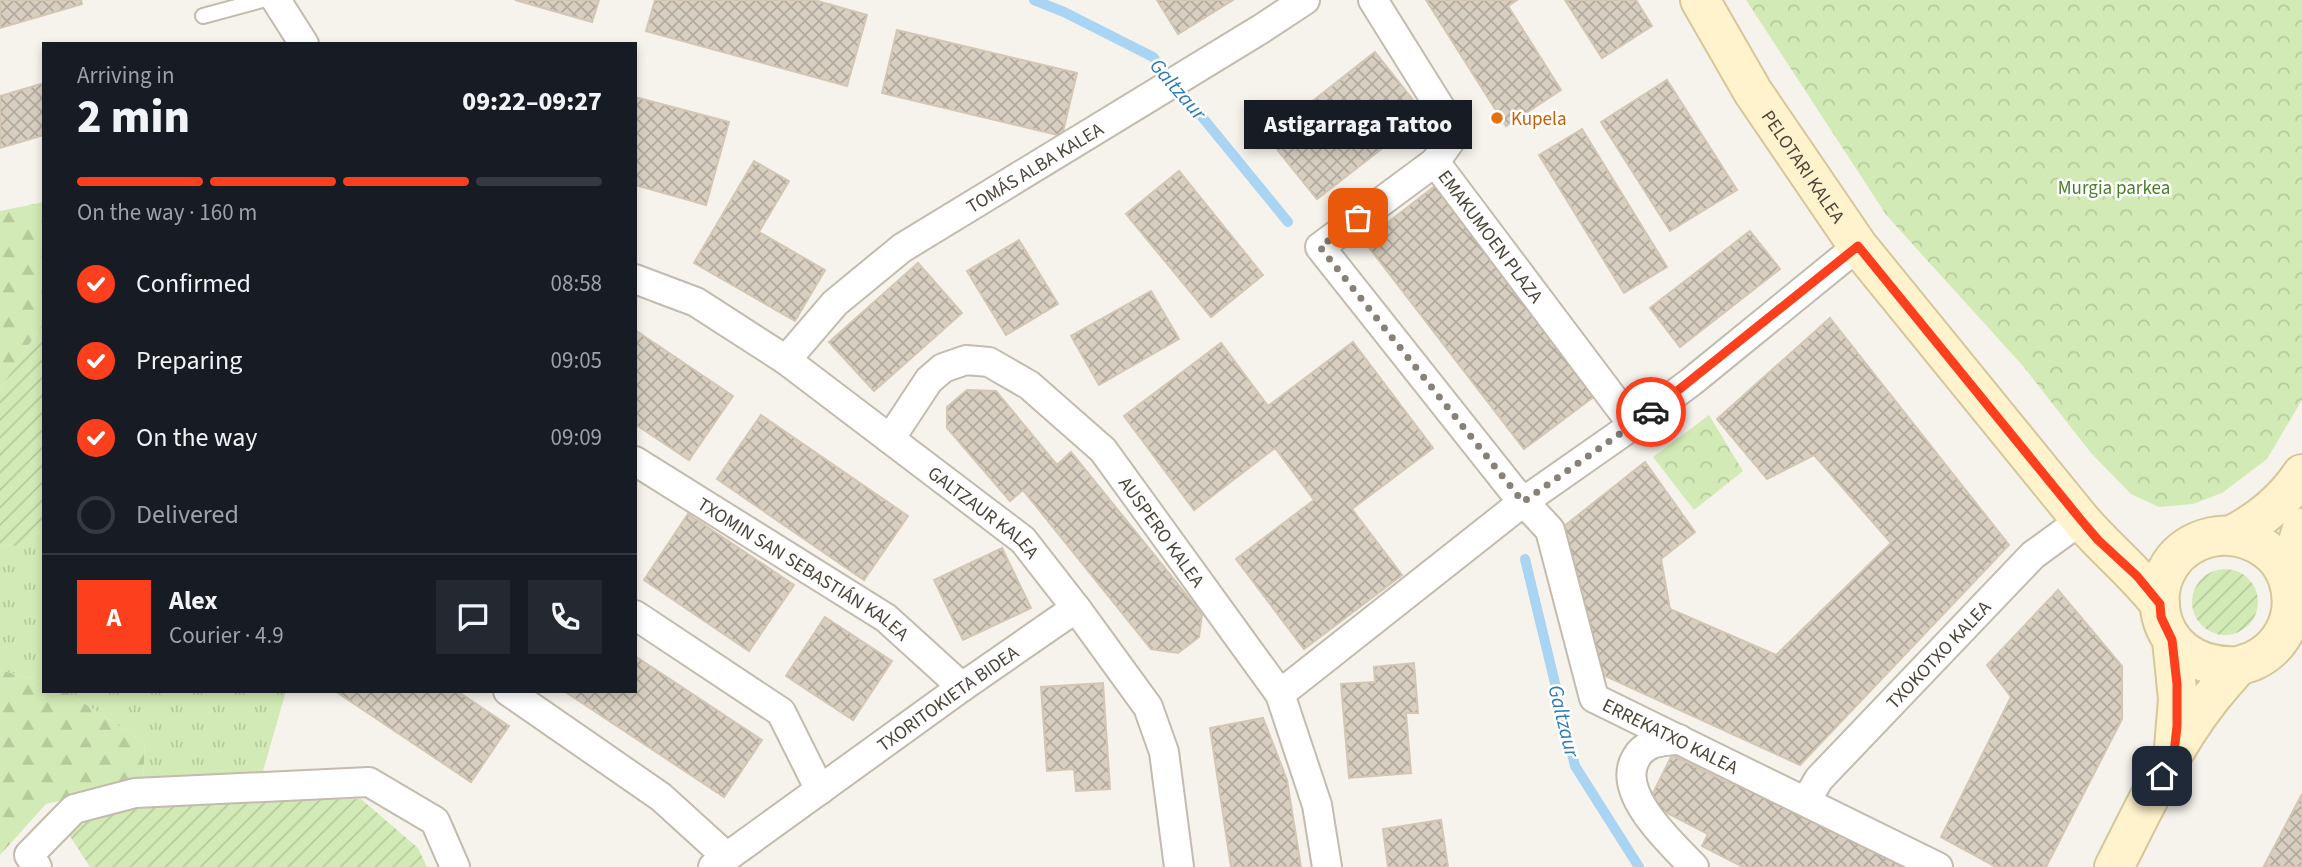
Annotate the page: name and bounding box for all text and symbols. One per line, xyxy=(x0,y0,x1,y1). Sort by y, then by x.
water label: Galtzaur xyxy=(1143,51,1214,127)
text: Arriving in xyxy=(77,59,175,92)
text: 09:22–09:27 xyxy=(462,83,602,120)
text: 2 min xyxy=(77,85,190,150)
callout: Astigarraga Tattoo xyxy=(1244,99,1472,148)
street label: PELOTARI KALEA xyxy=(1754,105,1851,230)
place label: Kupela xyxy=(1511,106,1566,133)
text: Astigarraga Tattoo xyxy=(1264,108,1452,141)
marker: Kupela xyxy=(1489,110,1505,126)
street label: TOMÁS ALBA KALEA xyxy=(962,116,1109,221)
street label: EMAKUMOEN PLAZA xyxy=(1431,165,1549,310)
park label: Murgia parkea xyxy=(2058,175,2170,202)
pin xyxy=(1328,188,1388,248)
text: On the way · 160 m xyxy=(77,196,257,229)
icon: bag xyxy=(1339,199,1377,237)
icon: check xyxy=(77,265,115,303)
text: Confirmed xyxy=(136,265,251,302)
text: 08:58 xyxy=(551,267,602,300)
icon: check xyxy=(77,342,115,380)
text: Preparing xyxy=(136,342,242,379)
text: 09:05 xyxy=(551,344,602,377)
courier xyxy=(1616,377,1686,447)
icon: car xyxy=(1632,393,1670,431)
icon: check xyxy=(77,419,115,457)
text: On the way xyxy=(136,419,257,456)
text: 09:09 xyxy=(551,421,602,454)
street label: GALTZAUR KALEA xyxy=(922,460,1045,566)
street label: AUSPERO KALEA xyxy=(1112,471,1211,594)
street label: TXOMIN SAN SEBASTIÁN KALEA xyxy=(692,491,915,648)
text: Delivered xyxy=(136,496,239,533)
button: chat xyxy=(436,580,510,654)
button: phone xyxy=(528,580,602,654)
text: Alex xyxy=(169,582,218,619)
street label: TXOKOTXO KALEA xyxy=(1881,595,1998,716)
text: A xyxy=(107,599,121,636)
text: Courier · 4.9 xyxy=(169,619,284,652)
street label: TXORITOKIETA BIDEA xyxy=(872,639,1025,759)
water label: Galtzaur xyxy=(1541,682,1588,761)
street label: ERREKATXO KALEA xyxy=(1597,692,1743,782)
pin xyxy=(2132,746,2192,806)
icon: home xyxy=(2143,757,2181,795)

